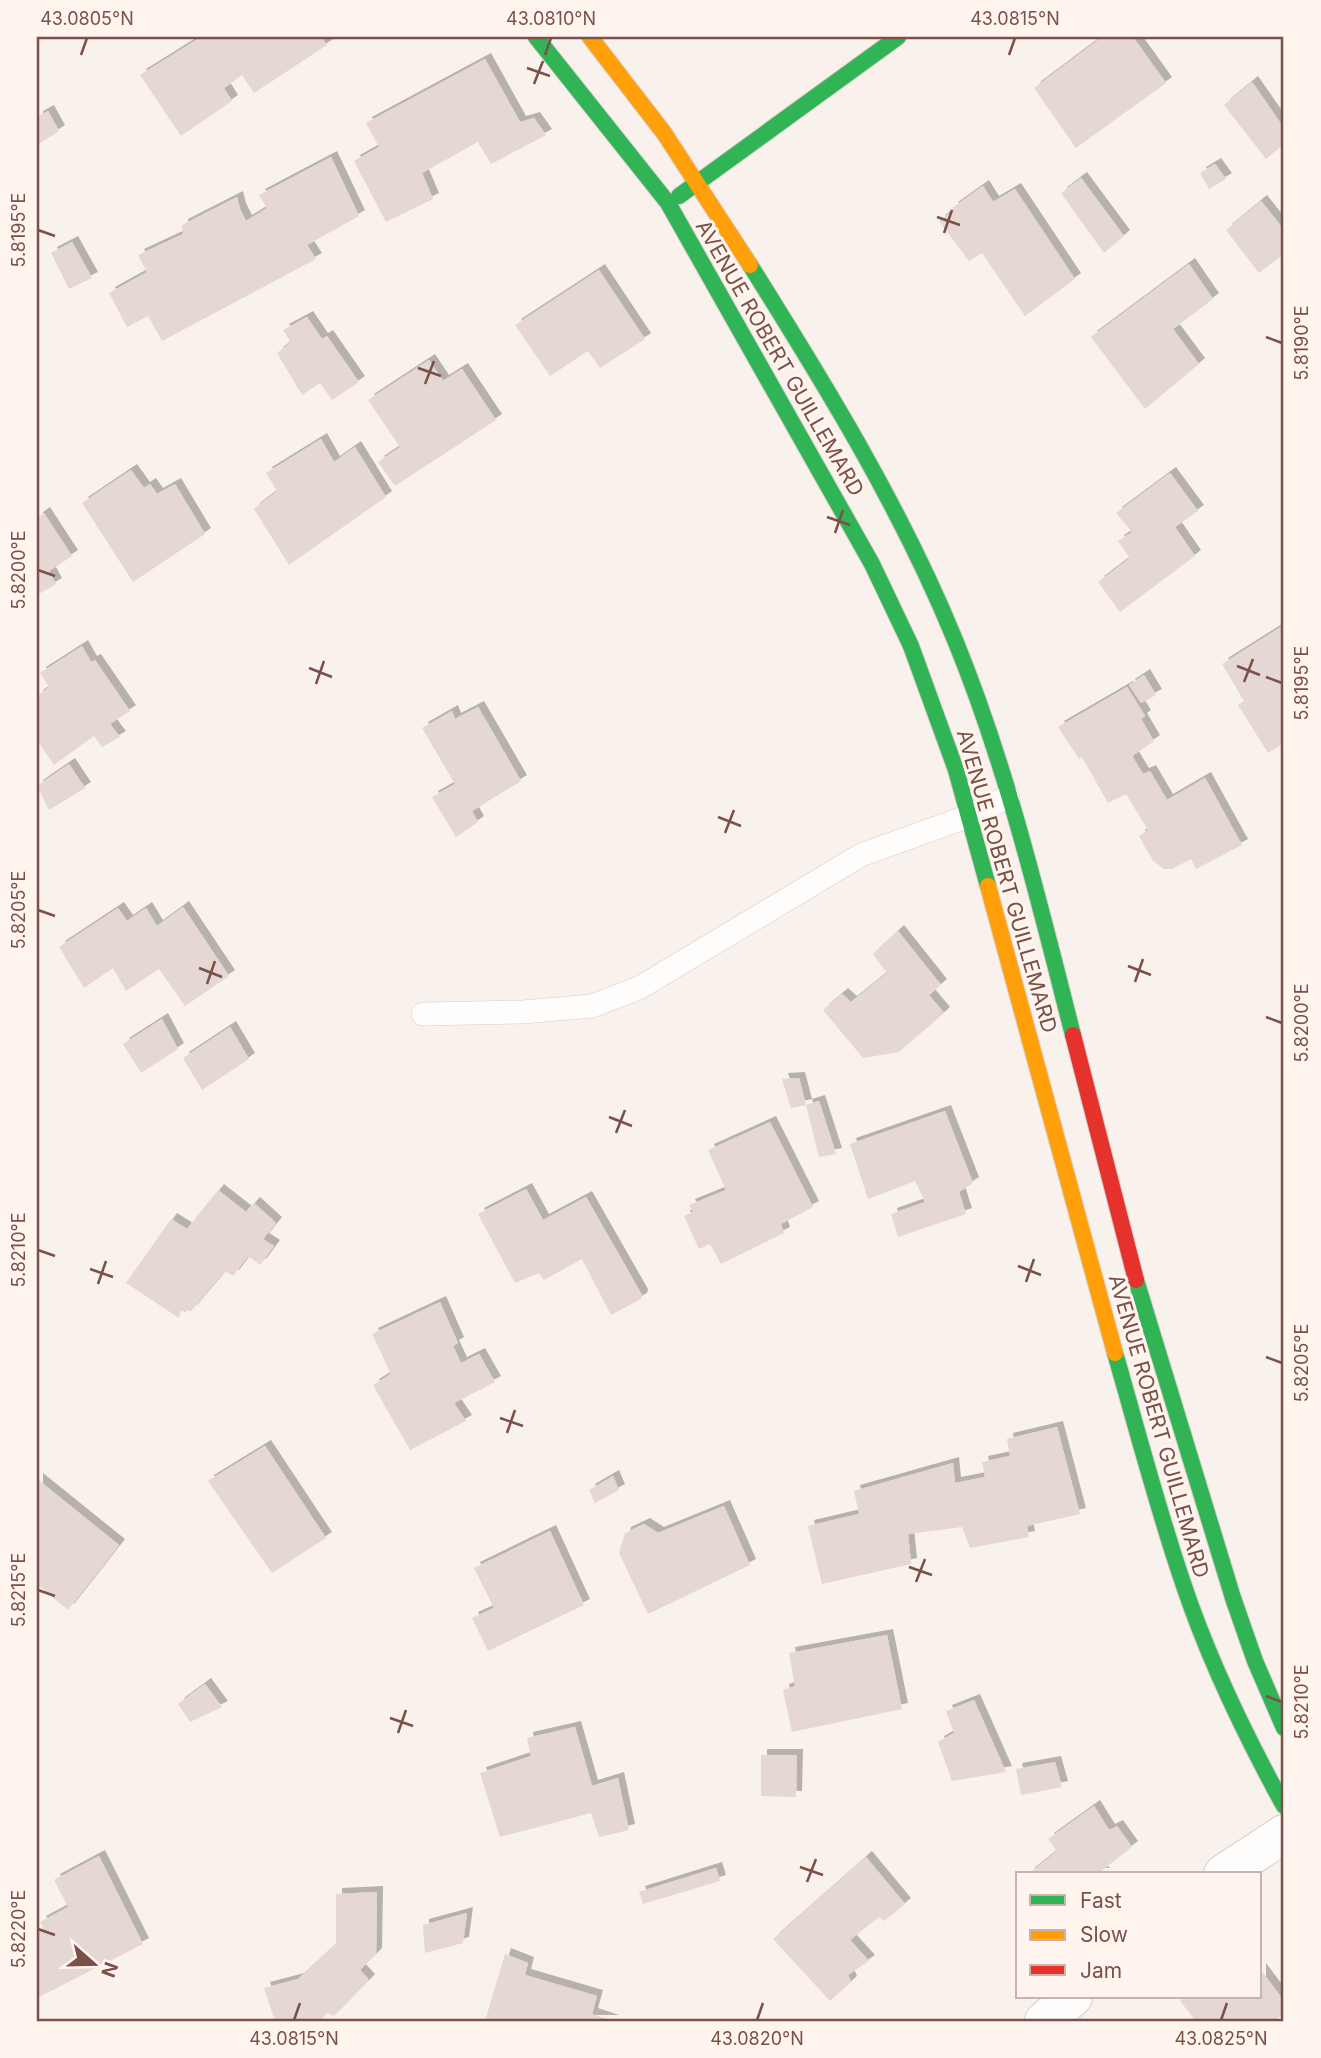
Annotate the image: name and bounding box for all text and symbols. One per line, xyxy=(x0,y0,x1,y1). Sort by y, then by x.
text: 43.0805°N xyxy=(40,8,134,29)
text: 43.0810°N xyxy=(506,8,596,29)
text: 43.0815°N xyxy=(970,8,1060,29)
text: 5.8195°E xyxy=(8,193,29,267)
street label: AVENUE ROBERT GUILLEMARD xyxy=(691,216,869,500)
text: 5.8190°E xyxy=(1291,305,1312,381)
text: 5.8200°E xyxy=(8,530,29,610)
text: 5.8195°E xyxy=(1291,646,1312,720)
street label: AVENUE ROBERT GUILLEMARD xyxy=(952,726,1062,1036)
text: 5.8205°E xyxy=(8,871,29,949)
text: 5.8200°E xyxy=(1291,983,1312,1063)
text: 5.8210°E xyxy=(8,1212,29,1288)
street label: AVENUE ROBERT GUILLEMARD xyxy=(1104,1271,1214,1581)
text: 5.8205°E xyxy=(1291,1324,1312,1402)
text: 5.8215°E xyxy=(8,1553,29,1627)
text: 5.8210°E xyxy=(1291,1664,1312,1740)
legend xyxy=(1016,1872,1262,1998)
text: Fast xyxy=(1080,1888,1122,1913)
text: 5.8220°E xyxy=(8,1890,29,1968)
text: Slow xyxy=(1080,1922,1128,1947)
north arrow xyxy=(60,1928,130,1998)
text: Jam xyxy=(1080,1958,1122,1983)
text: N xyxy=(96,1959,123,1980)
text: 43.0815°N xyxy=(249,2028,339,2049)
text: 43.0820°N xyxy=(710,2028,804,2049)
text: 43.0825°N xyxy=(1174,2028,1268,2049)

